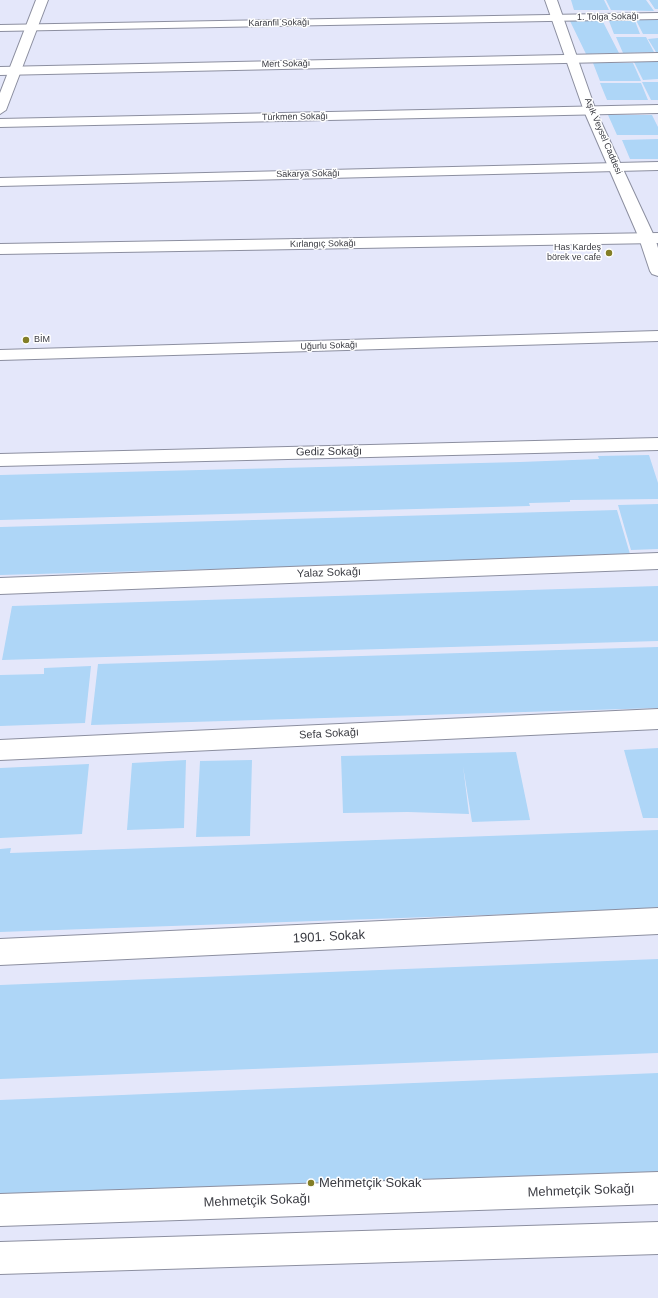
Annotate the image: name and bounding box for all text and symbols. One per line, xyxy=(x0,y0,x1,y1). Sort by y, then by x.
street label: 1. Tolga Sokağı xyxy=(577,11,639,23)
street label: Karanfil Sokağı xyxy=(248,17,310,29)
street label: Mert Sokağı xyxy=(262,58,310,70)
street label: Aşık Veysel Caddesi xyxy=(582,96,624,176)
street label: Türkmen Sokağı xyxy=(262,111,328,123)
street label: Sakarya Sokağı xyxy=(276,168,340,180)
street label: Kırlangıç Sokağı xyxy=(290,238,356,250)
place label: Has Kardeş börek ve cafe xyxy=(547,243,601,264)
marker: Has Kardeş börek ve cafe xyxy=(604,248,614,258)
marker: BİM xyxy=(21,335,31,345)
place label: BİM xyxy=(34,335,50,345)
street label: Uğurlu Sokağı xyxy=(300,340,358,352)
street label: Gediz Sokağı xyxy=(296,445,362,459)
street label: Yalaz Sokağı xyxy=(297,565,361,581)
street label: Sefa Sokağı xyxy=(299,726,359,742)
street label: 1901. Sokak xyxy=(293,927,365,947)
place label: Mehmetçik Sokak xyxy=(319,1175,422,1191)
marker: Mehmetçik Sokak xyxy=(306,1178,316,1188)
street label: Mehmetçik Sokağı xyxy=(527,1181,635,1201)
street label: Mehmetçik Sokağı xyxy=(203,1191,311,1211)

